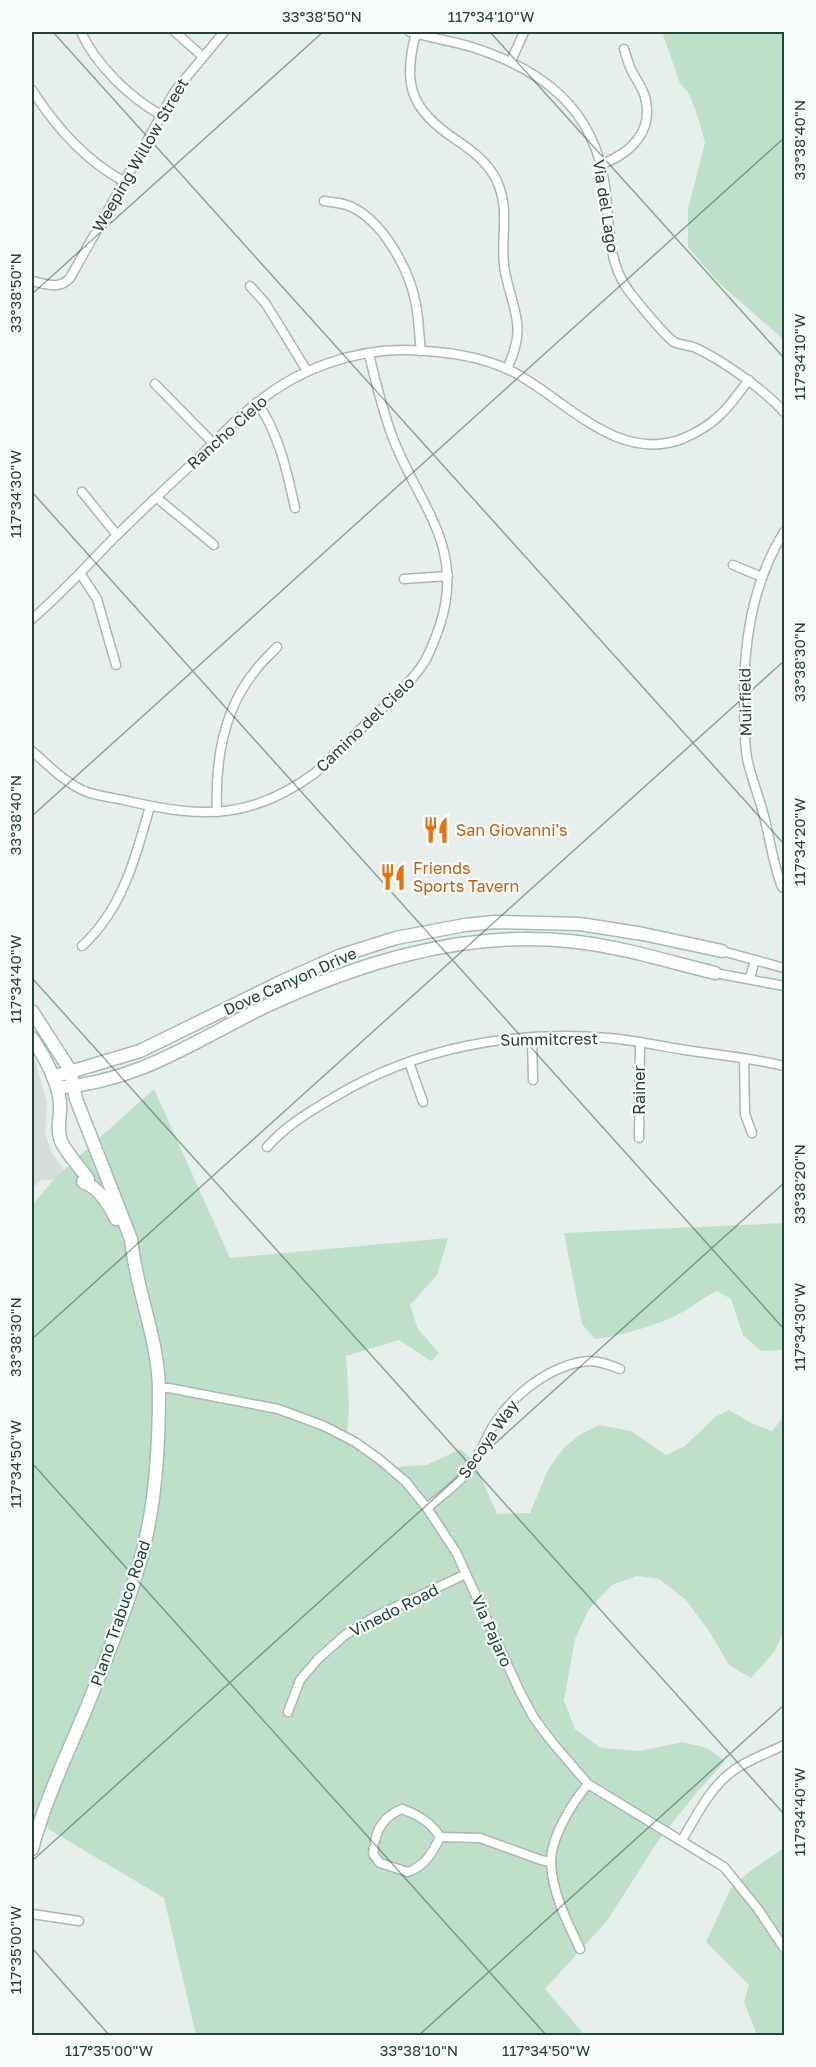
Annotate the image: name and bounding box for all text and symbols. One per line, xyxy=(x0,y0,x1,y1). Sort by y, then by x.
text: 33°38'50"N xyxy=(282,7,362,25)
text: 117°34'10"W xyxy=(448,7,534,25)
street label: Weeping Willow Street xyxy=(88,74,192,236)
text: 33°38'40"N xyxy=(790,100,808,180)
street label: Via del Lago xyxy=(589,158,623,254)
text: 33°38'50"N xyxy=(6,253,24,333)
text: 117°34'10"W xyxy=(790,314,808,400)
street label: Rancho Cielo xyxy=(183,391,271,473)
text: 117°34'30"W xyxy=(6,450,24,538)
text: 33°38'30"N xyxy=(790,622,808,702)
street label: Muirfield xyxy=(734,668,756,736)
street label: Camino del Cielo xyxy=(312,672,418,776)
text: 33°38'40"N xyxy=(6,775,24,855)
text: 117°34'20"W xyxy=(790,798,808,886)
restaurant icon: San Giovanni's xyxy=(421,815,451,845)
place label: San Giovanni's xyxy=(456,820,567,840)
place label: Friends Sports Tavern xyxy=(413,858,519,896)
restaurant icon: Friends Sports Tavern xyxy=(378,862,408,892)
text: 117°34'40"W xyxy=(6,935,24,1023)
street label: Dove Canyon Drive xyxy=(220,943,360,1019)
street label: Summitcrest xyxy=(500,1028,598,1050)
street label: Rainer xyxy=(629,1065,649,1115)
text: 33°38'20"N xyxy=(790,1144,808,1224)
text: 117°34'30"W xyxy=(790,1283,808,1371)
text: 33°38'30"N xyxy=(6,1297,24,1377)
street label: Secoya Way xyxy=(454,1396,522,1482)
text: 117°34'50"W xyxy=(6,1420,24,1508)
street label: Plano Trabuco Road xyxy=(86,1538,154,1688)
street label: Vinedo Road xyxy=(346,1579,442,1641)
street label: Via Pajaro xyxy=(467,1592,517,1670)
text: 117°34'40"W xyxy=(790,1768,808,1856)
text: 117°35'00"W xyxy=(6,1906,24,1994)
text: 117°35'00"W xyxy=(65,2041,153,2059)
text: 33°38'10"N xyxy=(380,2041,458,2059)
text: 117°34'50"W xyxy=(502,2041,590,2059)

